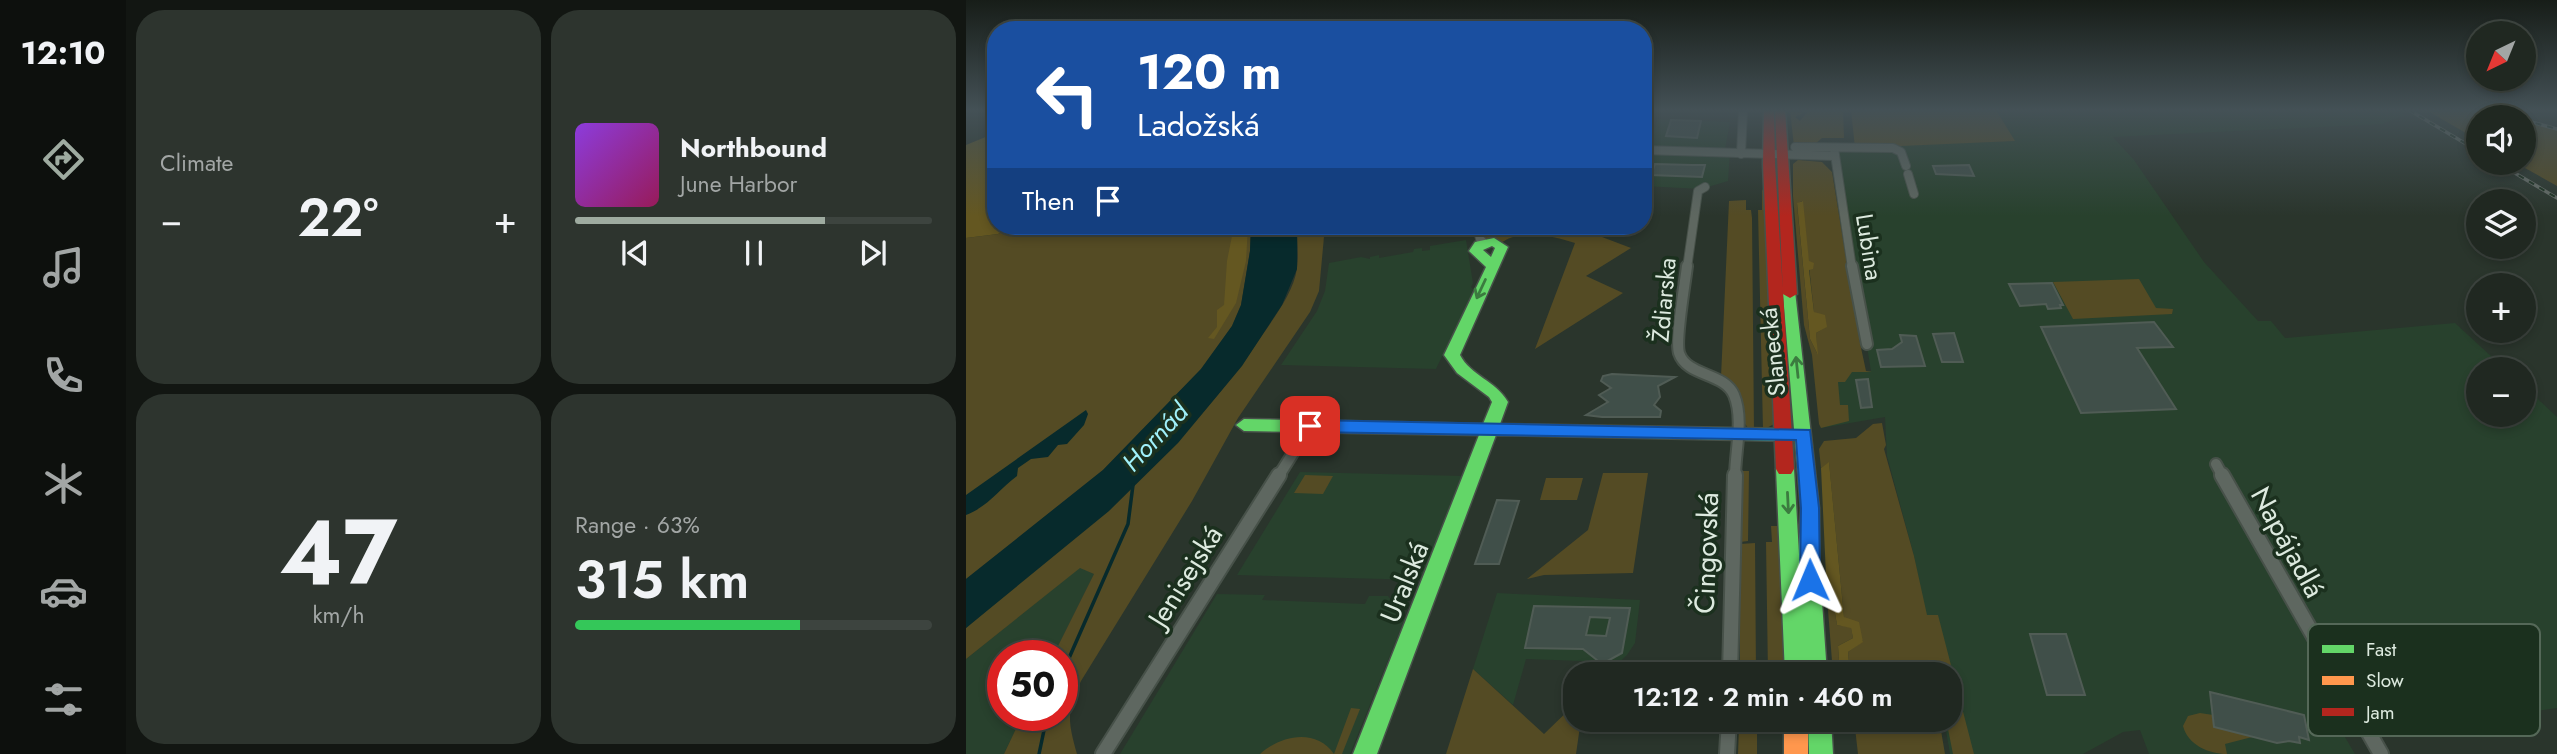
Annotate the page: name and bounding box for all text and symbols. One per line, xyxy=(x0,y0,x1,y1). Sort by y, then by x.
north arrow xyxy=(2466,21,2536,91)
map controls xyxy=(2466,21,2536,427)
text: 12:10 xyxy=(20,30,106,76)
text: 120 m xyxy=(1137,37,1281,107)
icon: left xyxy=(1022,49,1113,140)
text: Ladožská xyxy=(1137,102,1260,148)
button: sound xyxy=(2466,105,2536,175)
text: Northbound xyxy=(680,129,827,167)
icon: directions xyxy=(39,135,88,184)
text: Climate xyxy=(160,146,233,180)
text: June Harbor xyxy=(680,167,797,201)
text: 22° xyxy=(298,180,378,256)
text: Then xyxy=(1022,182,1075,220)
icon: arrive xyxy=(1089,182,1127,220)
button: layers xyxy=(2466,189,2536,259)
text: − xyxy=(160,192,182,247)
text: + xyxy=(494,192,517,247)
street label: Lubina xyxy=(1847,211,1892,283)
icon: previous xyxy=(616,234,654,272)
icon: pause xyxy=(735,234,773,272)
icon: next xyxy=(854,234,892,272)
icon: music xyxy=(39,243,88,292)
street label: Ždiarska xyxy=(1642,256,1685,344)
button: + xyxy=(2466,273,2536,343)
one-way arrow xyxy=(1474,278,1488,299)
street label: Slanecká xyxy=(1750,306,1795,398)
icon: phone xyxy=(39,351,88,400)
one-way arrow xyxy=(1790,356,1803,379)
button: − xyxy=(2466,357,2536,427)
water label: Hornád xyxy=(1113,393,1198,480)
pin xyxy=(1280,396,1340,456)
icon: arrive xyxy=(1291,407,1329,445)
icon: climate xyxy=(39,459,88,508)
street label: Napájadlá xyxy=(2240,479,2335,605)
text: 47 xyxy=(279,487,398,618)
one-way arrow xyxy=(1781,491,1794,514)
street label: Čingovská xyxy=(1684,492,1729,614)
text: Range · 63% xyxy=(575,508,700,542)
street label: Jenisejská xyxy=(1136,517,1233,638)
street label: Uralská xyxy=(1370,535,1439,629)
text: 315 km xyxy=(575,542,749,618)
position arrow xyxy=(1773,543,1847,617)
icon: car xyxy=(39,567,88,616)
text: km/h xyxy=(313,598,364,632)
legend xyxy=(2308,624,2540,736)
text: Fast xyxy=(2366,636,2397,663)
speed limit sign: 50 xyxy=(987,640,1078,731)
text: Slow xyxy=(2366,667,2404,694)
icon: filters xyxy=(39,675,88,724)
text: 12:12 · 2 min · 460 m xyxy=(1632,678,1893,716)
text: Jam xyxy=(2363,699,2395,726)

